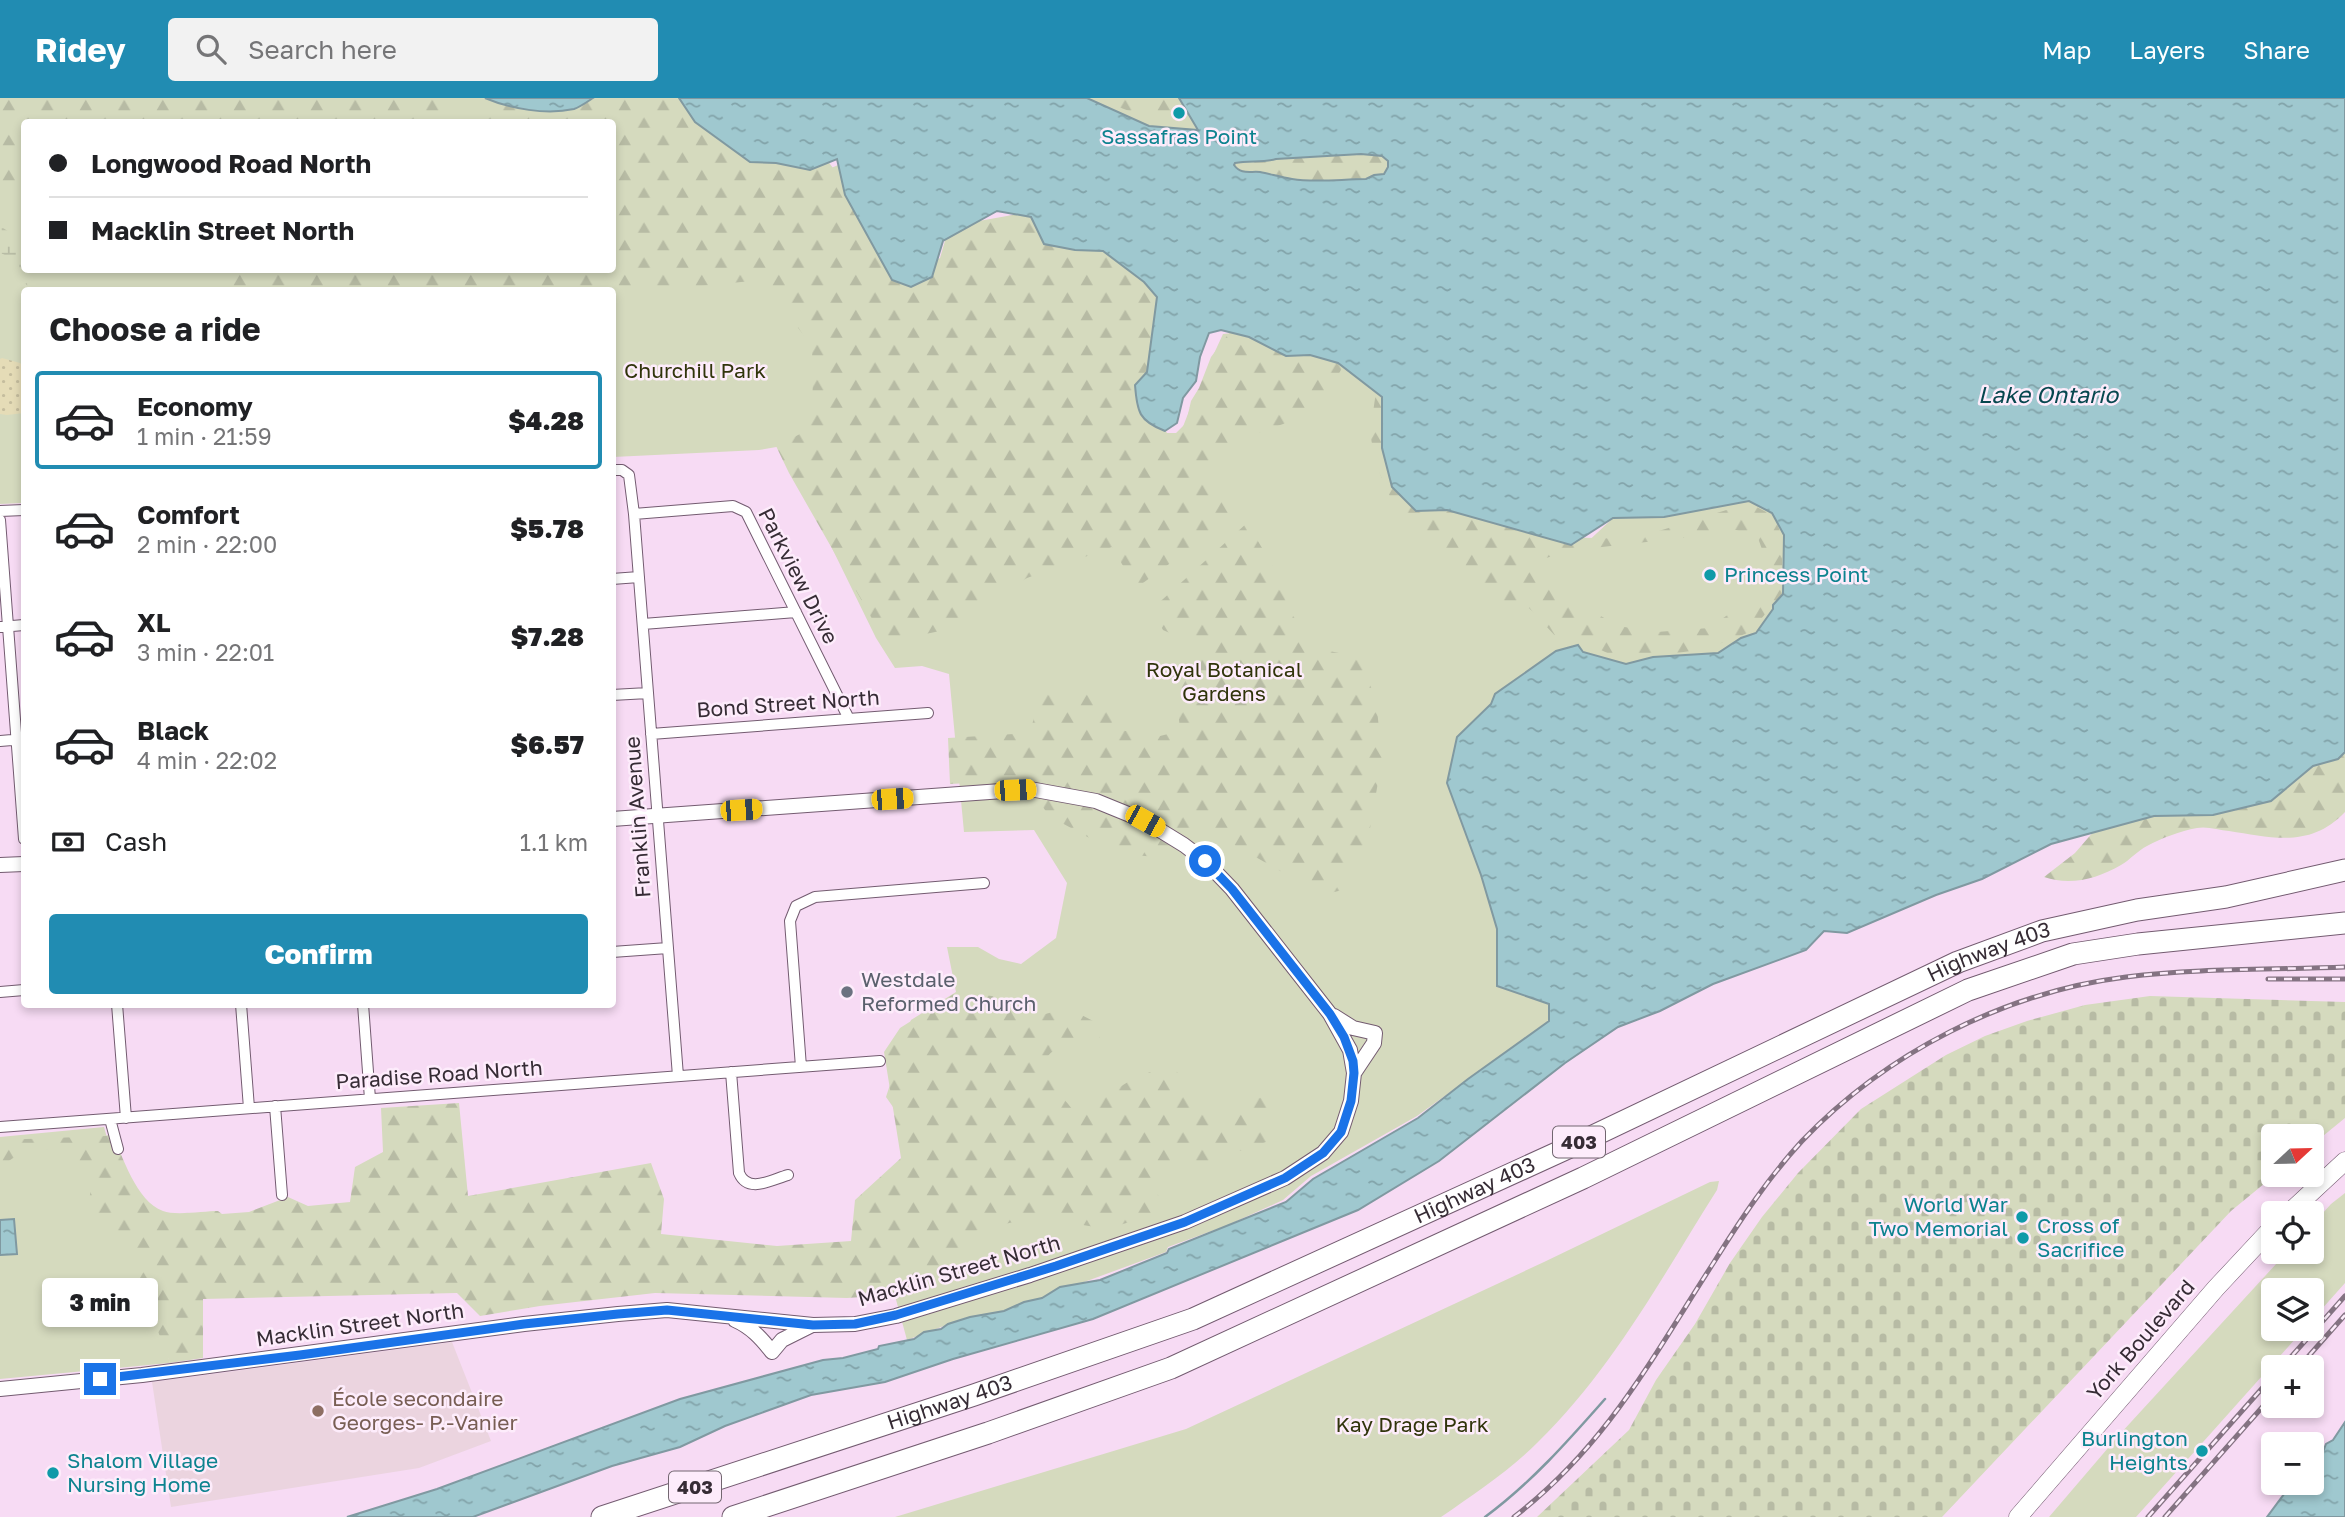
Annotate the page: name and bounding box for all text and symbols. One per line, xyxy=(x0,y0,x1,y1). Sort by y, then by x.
search box xyxy=(168,18,658,81)
text: Ridey xyxy=(35,30,126,69)
icon: search xyxy=(192,30,230,68)
text: Search here xyxy=(248,34,397,65)
text: Map xyxy=(2042,35,2091,64)
text: Layers xyxy=(2129,35,2205,64)
text: Share xyxy=(2243,35,2310,64)
marker: Sassafras Point xyxy=(1171,105,1187,121)
place label: Sassafras Point xyxy=(1101,123,1257,149)
text: Longwood Road North xyxy=(91,148,371,179)
text: Macklin Street North xyxy=(91,215,354,246)
text: Choose a ride xyxy=(49,310,261,348)
park label: Churchill Park xyxy=(624,357,766,383)
water label: Lake Ontario xyxy=(1978,380,2119,408)
icon: car xyxy=(53,389,116,452)
text: Economy xyxy=(137,391,253,422)
text: $4.28 xyxy=(508,405,584,436)
text: 1 min · 21:59 xyxy=(137,422,272,450)
icon: car xyxy=(53,497,116,560)
text: Comfort xyxy=(137,499,240,530)
street label: Parkview Drive xyxy=(753,503,844,648)
text: $5.78 xyxy=(510,513,584,544)
text: 2 min · 22:00 xyxy=(137,530,277,558)
place label: Princess Point xyxy=(1724,561,1869,587)
marker: Princess Point xyxy=(1702,567,1718,583)
icon: car xyxy=(53,605,116,668)
text: XL xyxy=(137,607,171,638)
text: $7.28 xyxy=(511,621,584,652)
text: 3 min · 22:01 xyxy=(137,638,274,666)
park label: Royal Botanical Gardens xyxy=(1146,656,1302,706)
street label: Bond Street North xyxy=(695,684,880,722)
icon: car xyxy=(53,713,116,776)
text: Black xyxy=(137,715,209,746)
text: $6.57 xyxy=(510,729,584,760)
street label: Franklin Avenue xyxy=(618,735,656,899)
text: 4 min · 22:02 xyxy=(137,746,277,774)
car xyxy=(994,779,1037,801)
car xyxy=(871,787,914,811)
car xyxy=(720,798,763,822)
car xyxy=(1122,802,1169,840)
icon: cash xyxy=(49,823,87,861)
text: Cash xyxy=(105,826,167,857)
text: 1.1 km xyxy=(520,828,588,856)
route start xyxy=(1189,845,1221,877)
button: Confirm xyxy=(49,914,588,994)
street label: Highway 403 xyxy=(1922,916,2053,987)
place label: Westdale Reformed Church xyxy=(861,966,1036,1016)
marker: Westdale Reformed Church xyxy=(839,984,855,1000)
street label: Paradise Road North xyxy=(335,1054,543,1094)
north arrow xyxy=(2261,1124,2324,1186)
map controls xyxy=(2261,1124,2324,1495)
road number: 403 xyxy=(1553,1126,1605,1158)
street label: Highway 403 xyxy=(1410,1151,1539,1228)
place label: World War Two Memorial xyxy=(1868,1191,2008,1241)
button: locate xyxy=(2261,1201,2324,1264)
marker: World War Two Memorial xyxy=(2014,1209,2030,1225)
place label: Cross of Sacrifice xyxy=(2037,1212,2125,1262)
street label: Macklin Street North xyxy=(854,1229,1063,1311)
marker: Cross of Sacrifice xyxy=(2015,1230,2031,1246)
street label: York Boulevard xyxy=(2081,1274,2200,1405)
callout: 3 min xyxy=(42,1278,158,1326)
button: layers xyxy=(2261,1278,2324,1341)
text: 3 min xyxy=(70,1288,130,1316)
street label: Macklin Street North xyxy=(254,1297,465,1351)
button: + xyxy=(2261,1355,2324,1418)
route end xyxy=(84,1363,116,1395)
street label: Highway 403 xyxy=(883,1369,1015,1435)
place label: École secondaire Georges- P.-Vanier xyxy=(332,1385,518,1435)
marker: École secondaire Georges- P.-Vanier xyxy=(310,1403,326,1419)
park label: Kay Drage Park xyxy=(1335,1411,1489,1437)
place label: Burlington Heights xyxy=(2081,1425,2188,1475)
button: − xyxy=(2261,1432,2324,1495)
marker: Burlington Heights xyxy=(2194,1443,2210,1459)
place label: Shalom Village Nursing Home xyxy=(67,1447,218,1497)
marker: Shalom Village Nursing Home xyxy=(45,1465,61,1481)
road number: 403 xyxy=(669,1471,721,1502)

